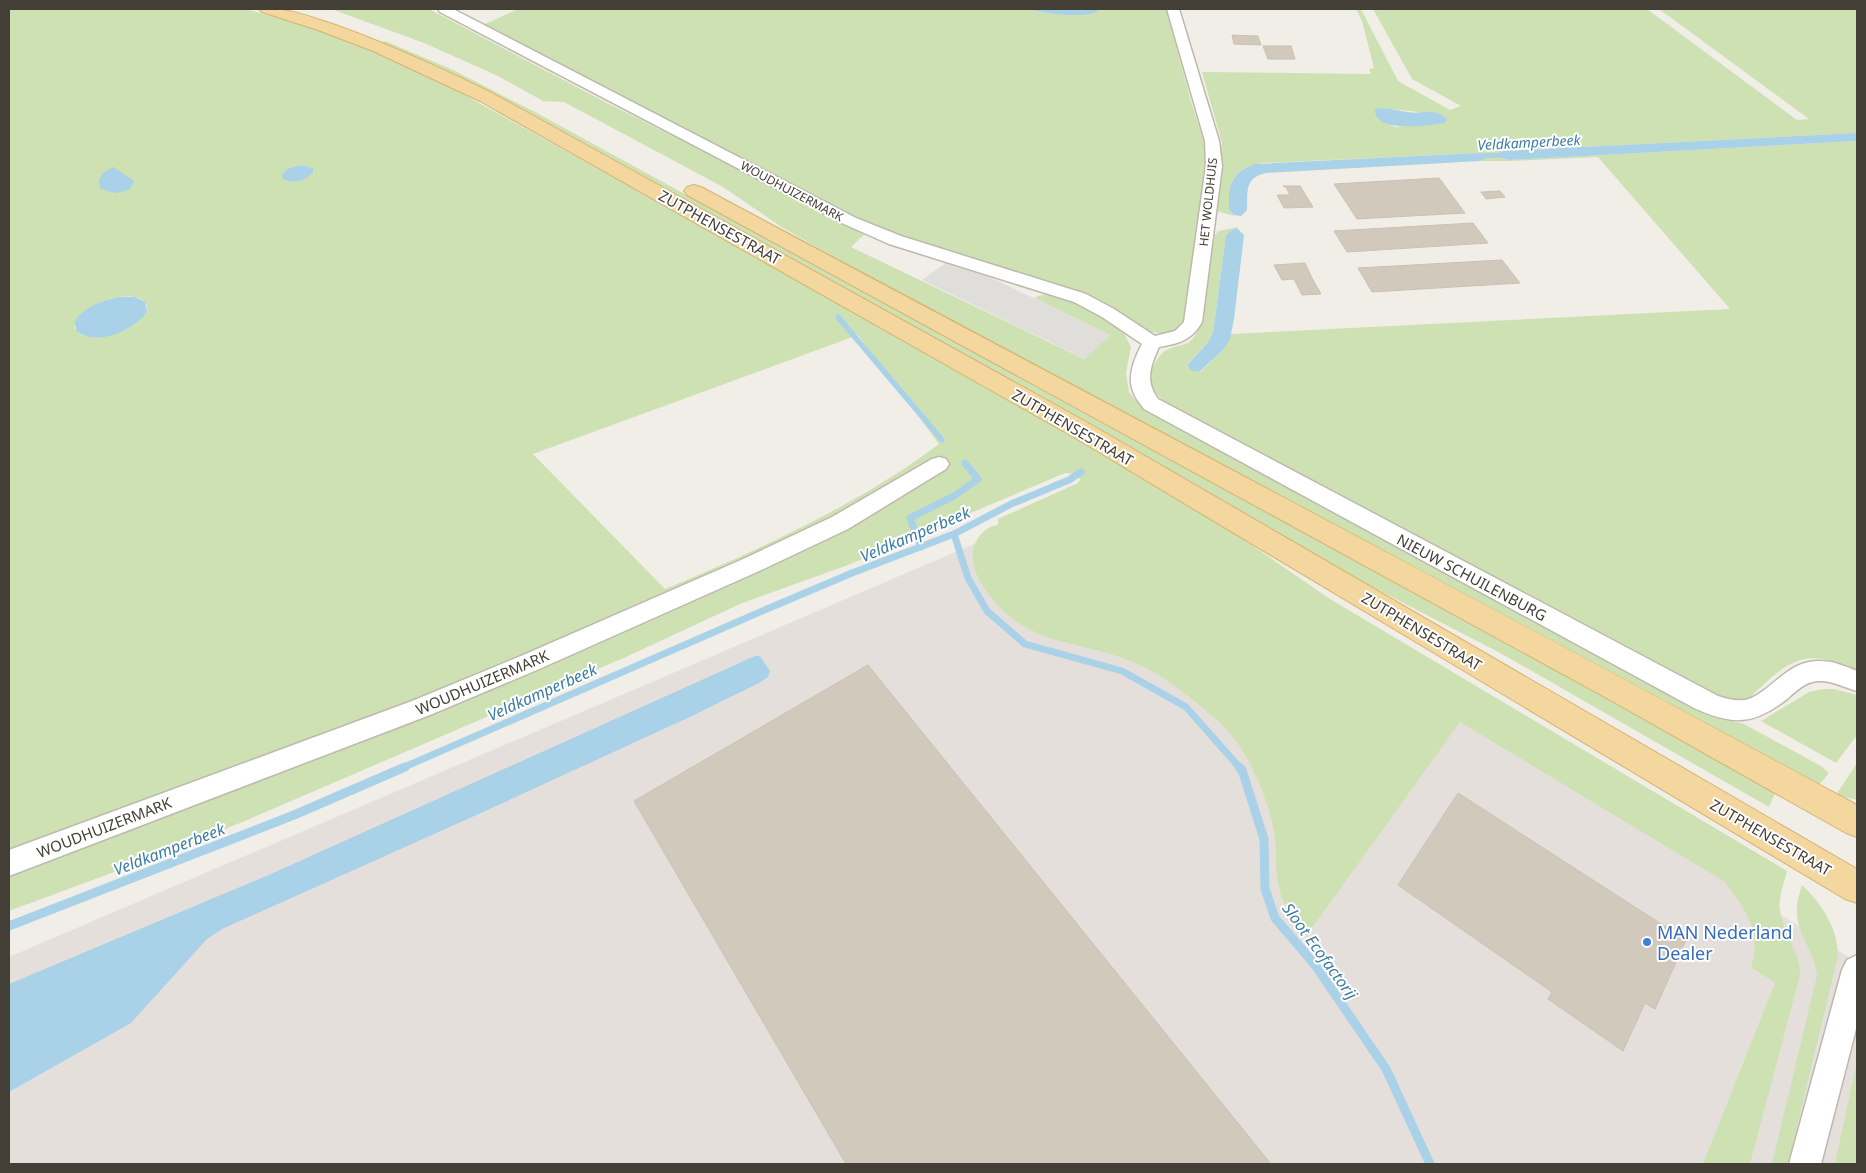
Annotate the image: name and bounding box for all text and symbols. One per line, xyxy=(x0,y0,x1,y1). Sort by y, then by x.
water label: Veldkamperbeek xyxy=(1477,130,1582,154)
street label: HET WOLDHUIS xyxy=(1195,156,1221,247)
street label: WOUDHUIZERMARK xyxy=(738,157,847,226)
street label: ZUTPHENSESTRAAT xyxy=(655,185,785,269)
street label: ZUTPHENSESTRAAT xyxy=(1009,384,1138,470)
water label: Veldkamperbeek xyxy=(857,500,974,567)
street label: NIEUW SCHUILENBURG xyxy=(1394,529,1550,625)
street label: ZUTPHENSESTRAAT xyxy=(1358,587,1486,675)
street label: WOUDHUIZERMARK xyxy=(412,645,552,719)
water label: Veldkamperbeek xyxy=(484,658,601,726)
street label: WOUDHUIZERMARK xyxy=(34,792,175,862)
street label: ZUTPHENSESTRAAT xyxy=(1707,794,1836,880)
water label: Veldkamperbeek xyxy=(110,817,229,880)
water label: Sloot Ecofactorij xyxy=(1277,898,1363,1005)
place label: MAN Nederland Dealer xyxy=(1657,920,1793,965)
marker: MAN Nederland Dealer xyxy=(1641,936,1653,948)

